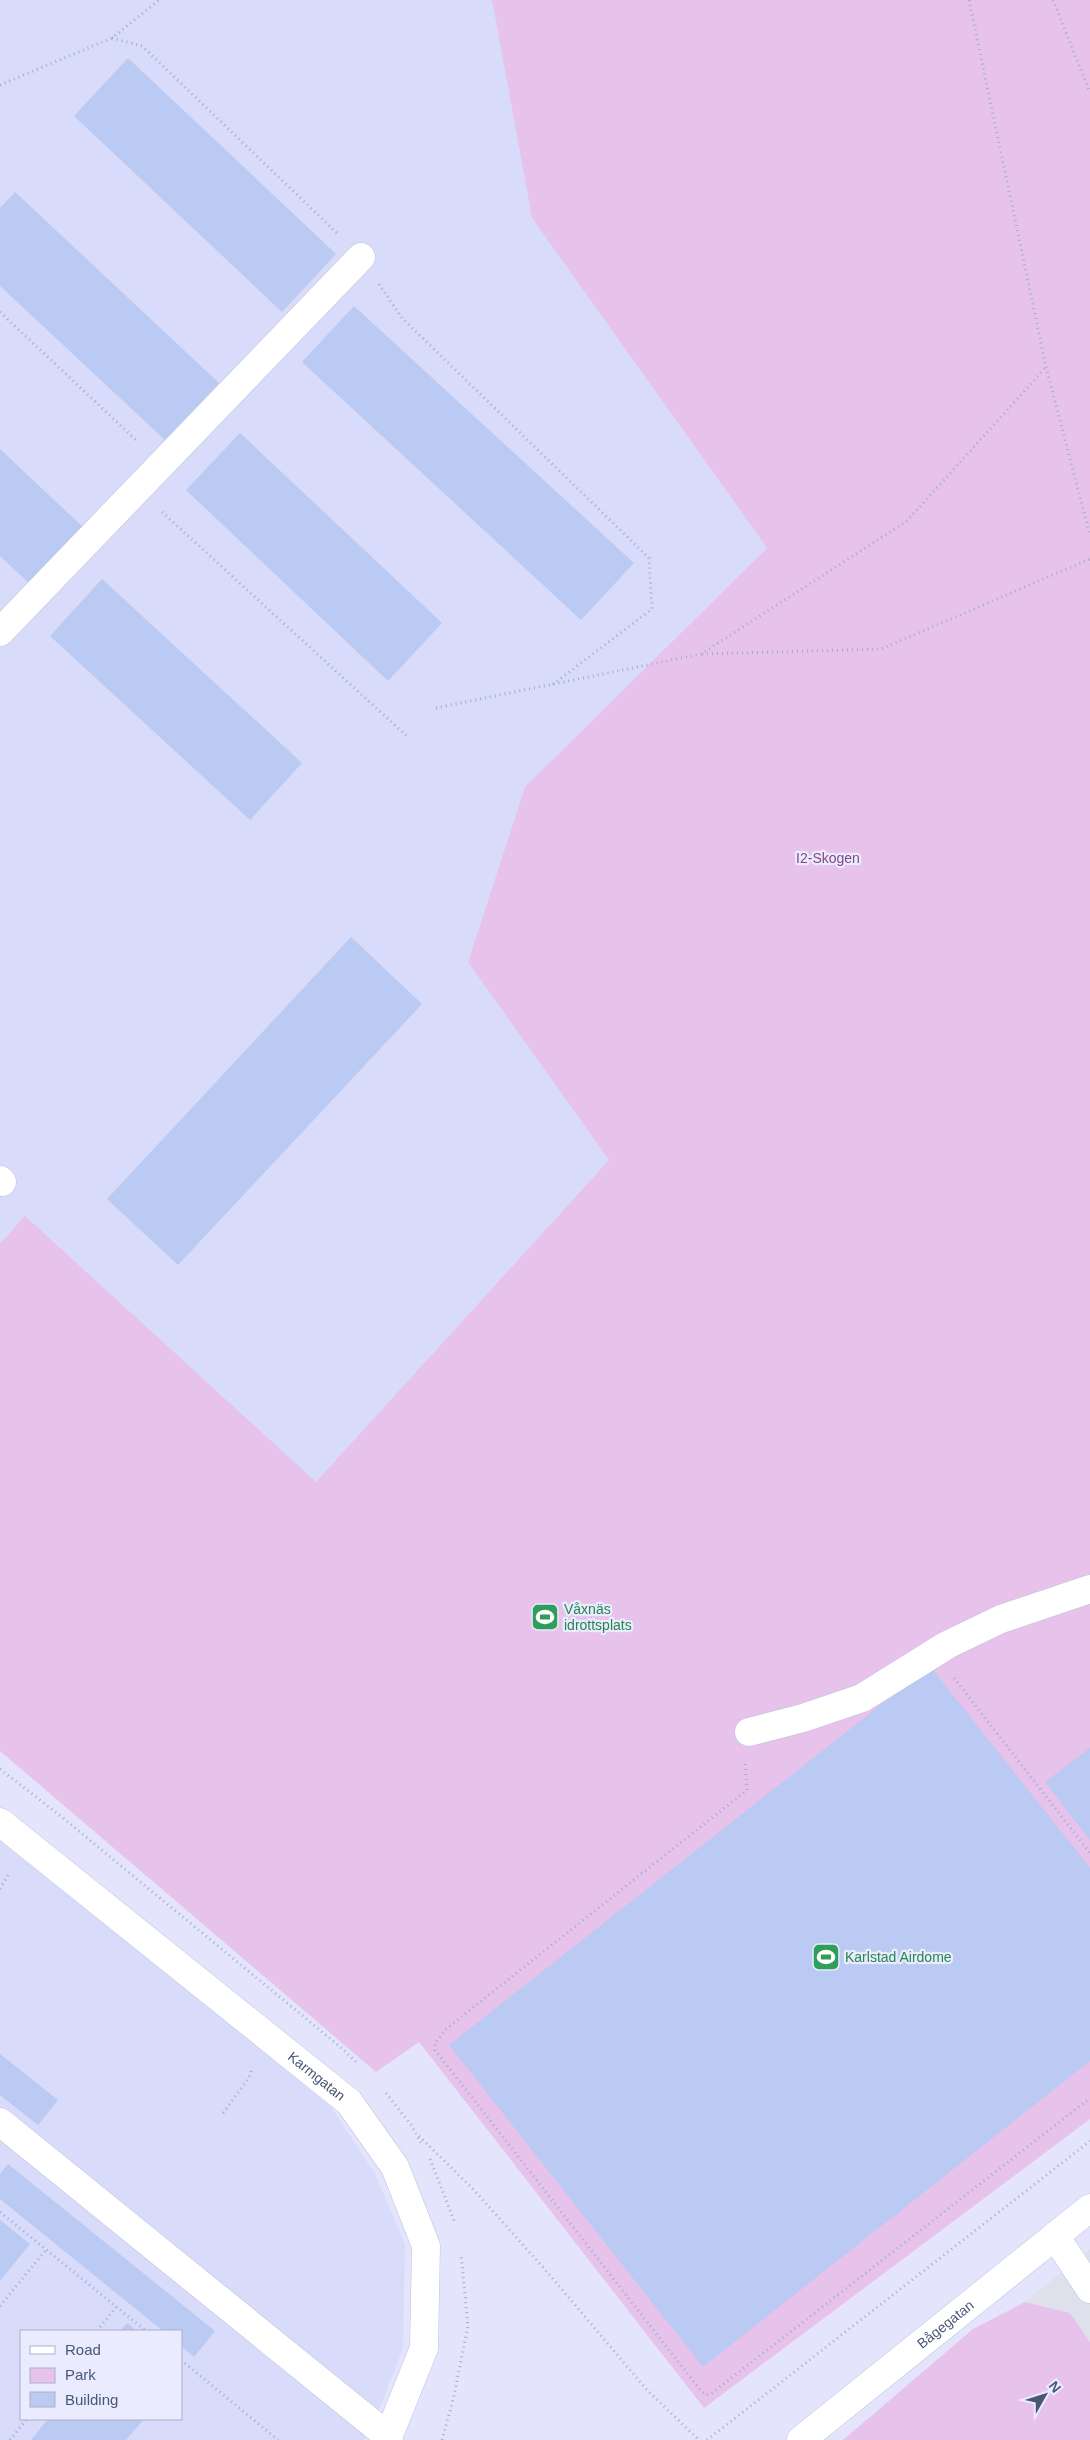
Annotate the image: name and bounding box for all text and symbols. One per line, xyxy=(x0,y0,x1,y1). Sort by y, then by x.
park label: I2-Skogen xyxy=(796,850,860,866)
place label: Våxnäs idrottsplats xyxy=(564,1601,632,1633)
sports icon: Våxnäs idrottsplats xyxy=(530,1602,560,1632)
sports icon: Karlstad Airdome xyxy=(811,1942,841,1972)
place label: Karlstad Airdome xyxy=(845,1949,952,1965)
street label: Karmgatan xyxy=(285,2048,348,2104)
street label: Bågegatan xyxy=(914,2297,977,2352)
legend xyxy=(20,2330,182,2420)
text: Road xyxy=(65,2341,101,2358)
text: Park xyxy=(65,2366,96,2383)
north arrow xyxy=(1020,2370,1070,2420)
text: N xyxy=(1046,2378,1065,2396)
text: Building xyxy=(65,2391,118,2408)

